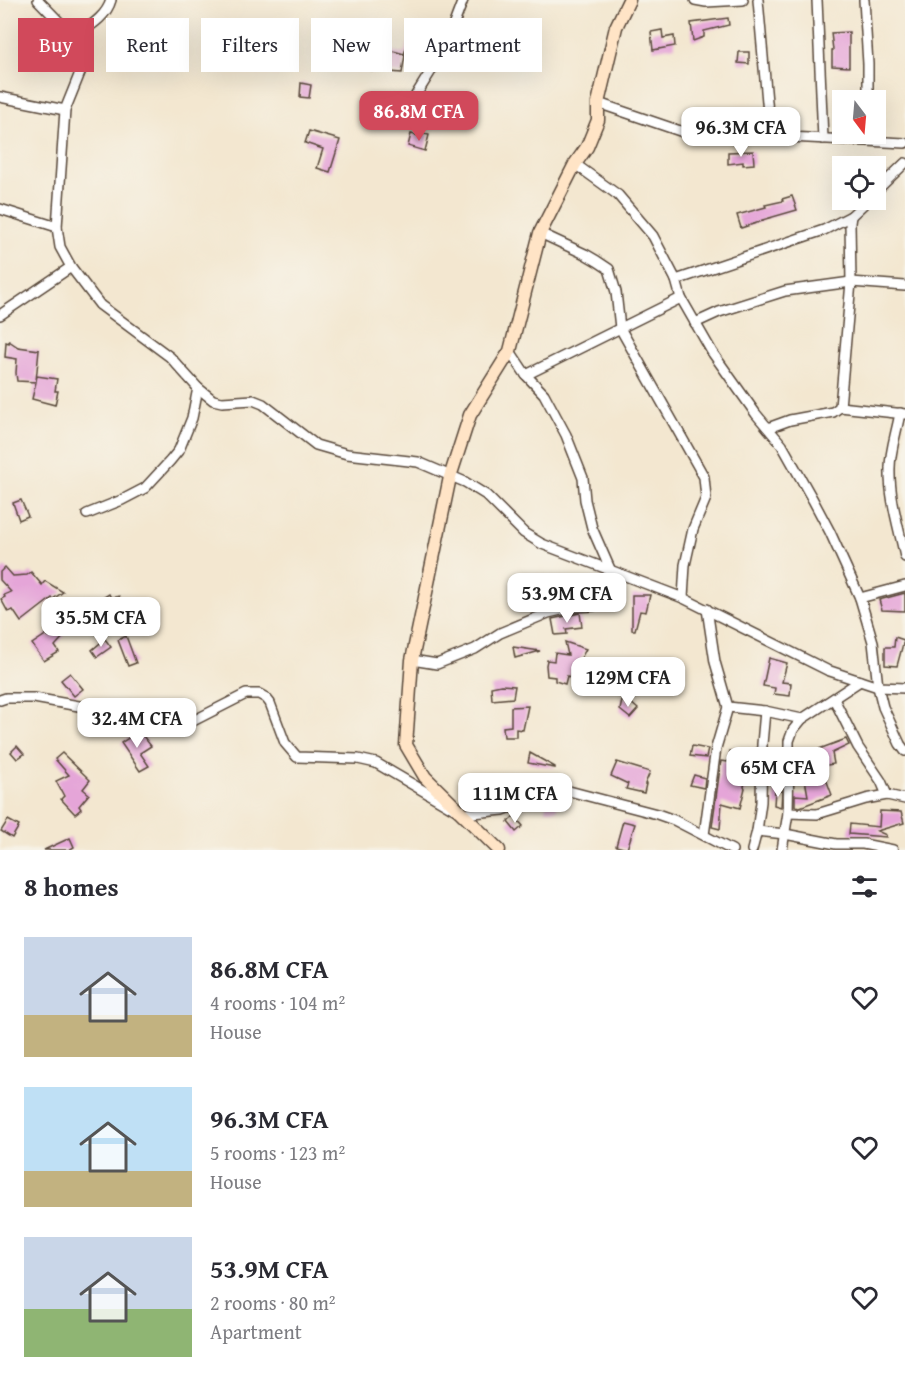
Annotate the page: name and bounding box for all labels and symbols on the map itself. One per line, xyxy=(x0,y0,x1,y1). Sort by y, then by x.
north arrow xyxy=(832,90,886,144)
pin: 86.8M CFA xyxy=(350,91,488,142)
pin: 96.3M CFA xyxy=(672,107,810,158)
pin: 53.9M CFA xyxy=(498,573,636,624)
pin: 35.5M CFA xyxy=(32,597,170,648)
pin: 129M CFA xyxy=(566,657,690,708)
pin: 32.4M CFA xyxy=(68,698,206,749)
pin: 65M CFA xyxy=(723,747,833,798)
pin: 111M CFA xyxy=(453,773,577,824)

